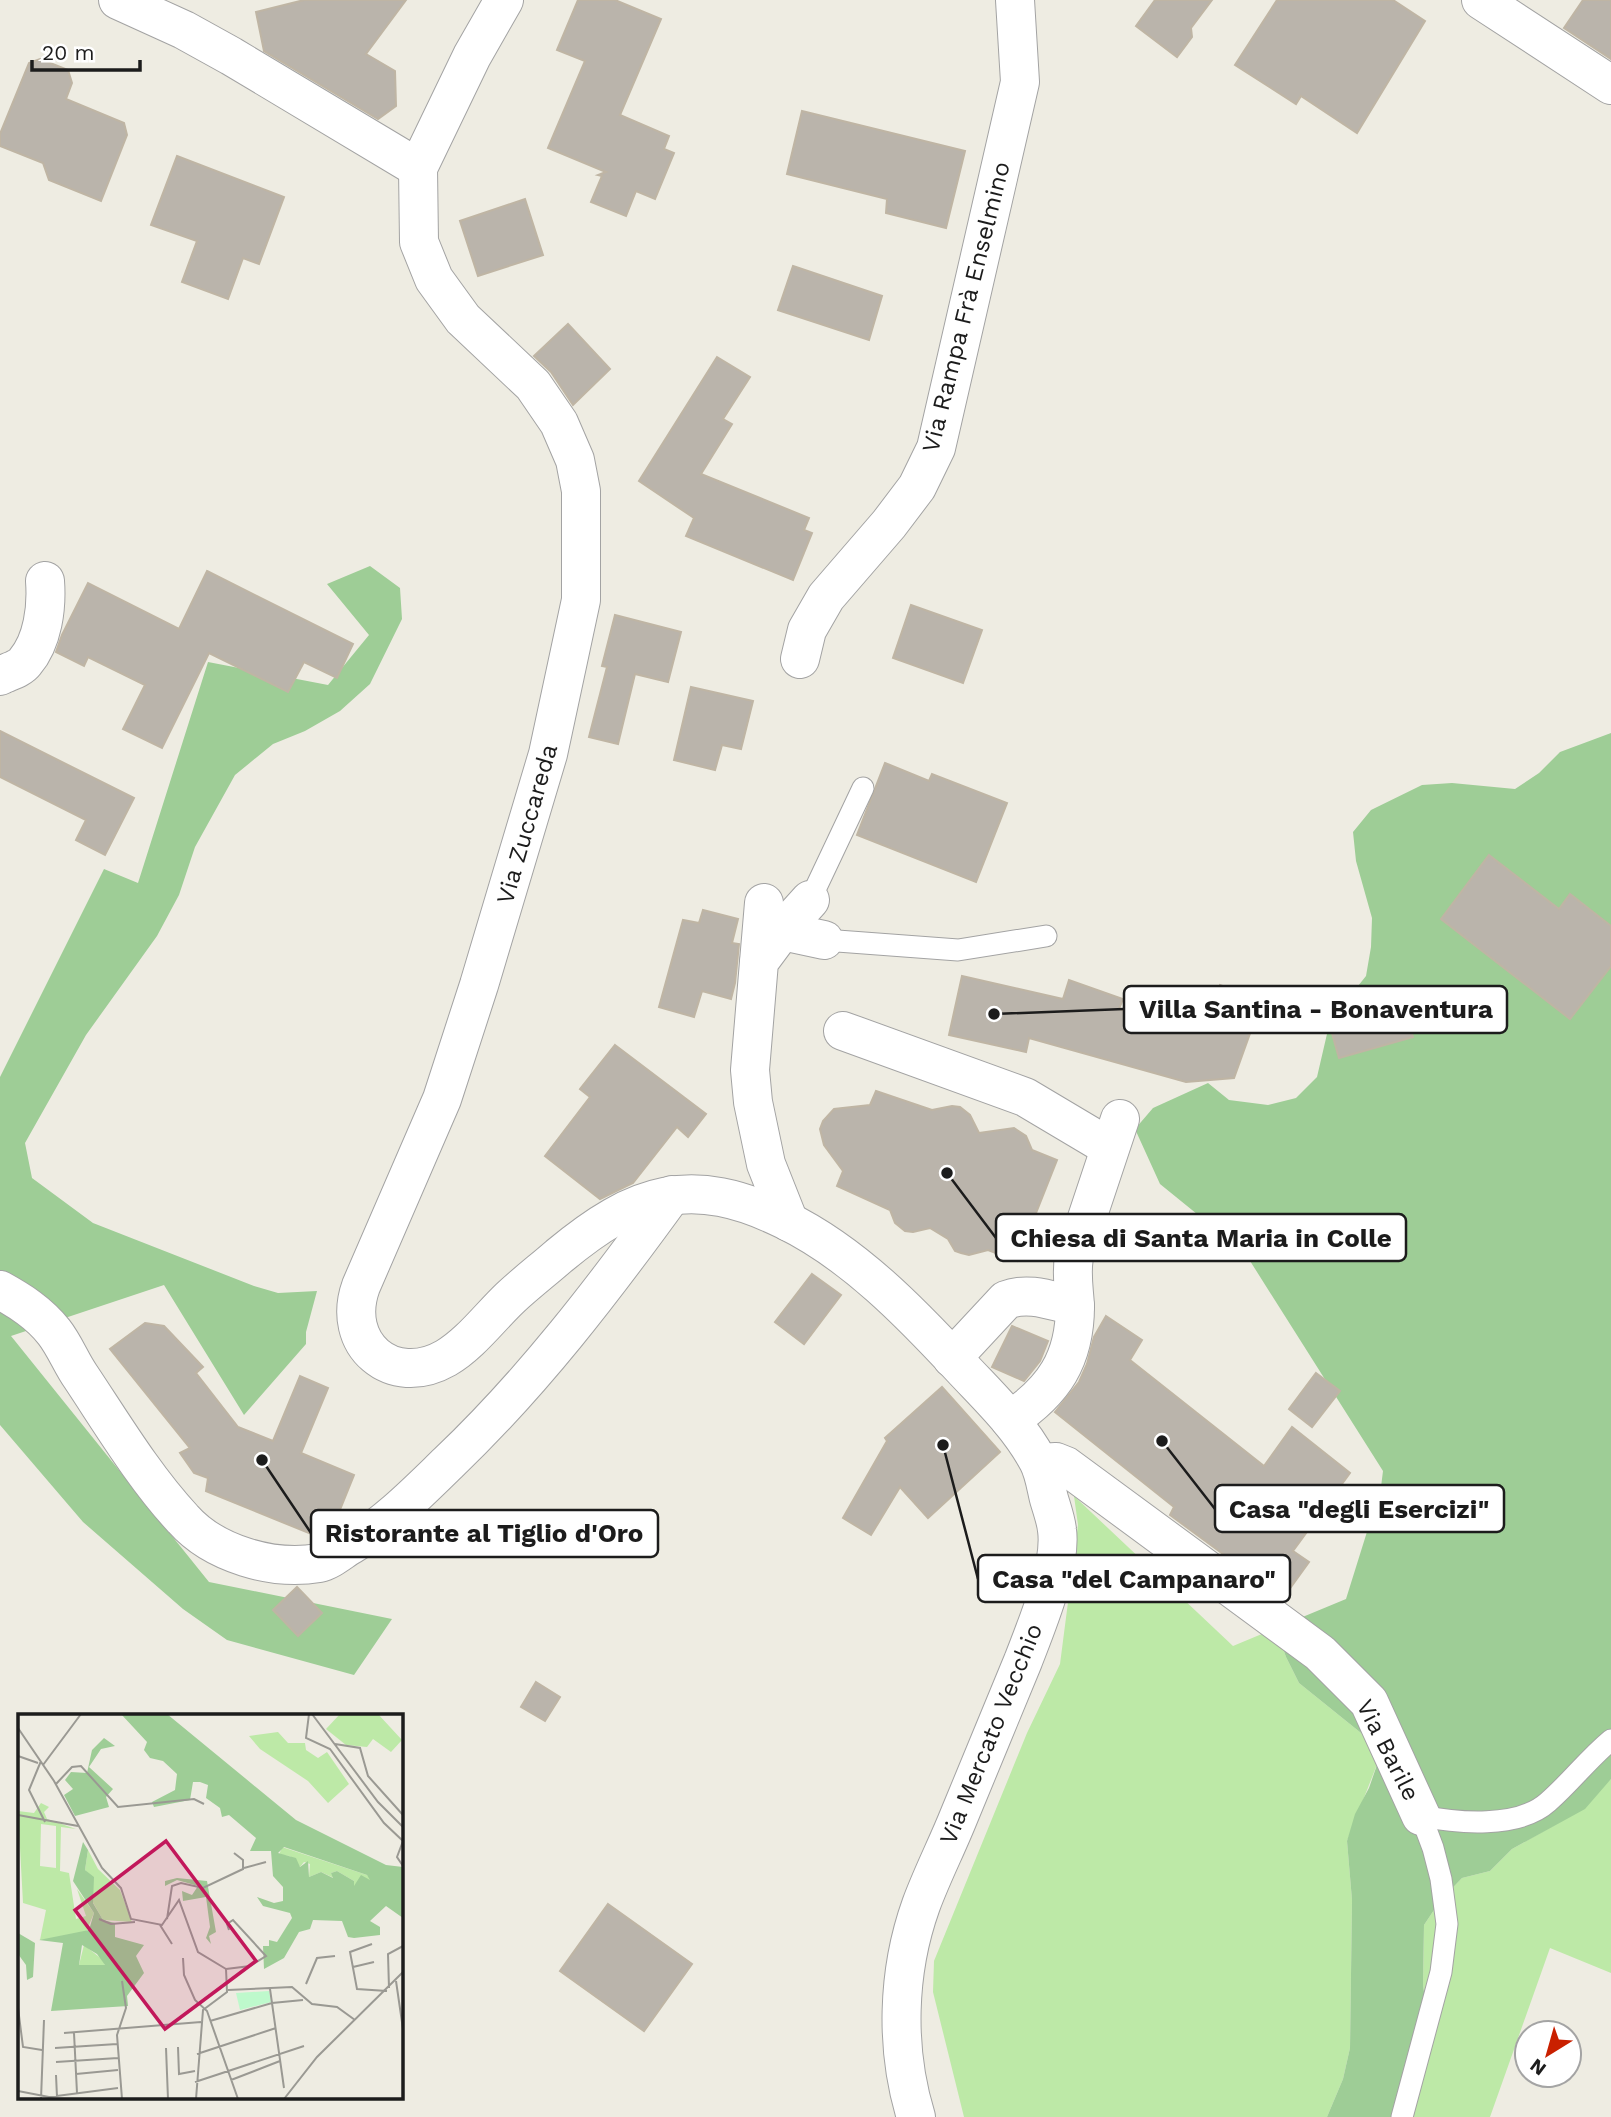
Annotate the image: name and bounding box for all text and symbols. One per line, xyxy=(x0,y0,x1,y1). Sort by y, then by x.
scale bar xyxy=(32,28,140,72)
text: 20 m xyxy=(42,40,94,65)
street label: Via Rampa Frà Enselmino xyxy=(916,159,1016,455)
street label: Via Zuccareda xyxy=(491,741,563,907)
callout: Villa Santina - Bonaventura xyxy=(1124,986,1507,1033)
text: Villa Santina - Bonaventura xyxy=(1139,994,1493,1024)
callout: Chiesa di Santa Maria in Colle xyxy=(996,1214,1406,1261)
text: Chiesa di Santa Maria in Colle xyxy=(1010,1223,1392,1253)
callout: Casa "degli Esercizi" xyxy=(1215,1485,1504,1532)
text: Casa "degli Esercizi" xyxy=(1229,1494,1489,1524)
callout: Ristorante al Tiglio d'Oro xyxy=(311,1510,658,1557)
text: Ristorante al Tiglio d'Oro xyxy=(325,1518,643,1548)
callout: Casa "del Campanaro" xyxy=(978,1555,1290,1602)
text: Casa "del Campanaro" xyxy=(992,1564,1276,1594)
street label: Via Mercato Vecchio xyxy=(934,1619,1048,1849)
street label: Via Barile xyxy=(1351,1695,1425,1805)
inset map xyxy=(18,1714,402,2100)
north arrow xyxy=(1513,2019,1583,2089)
text: N xyxy=(1526,2054,1551,2081)

